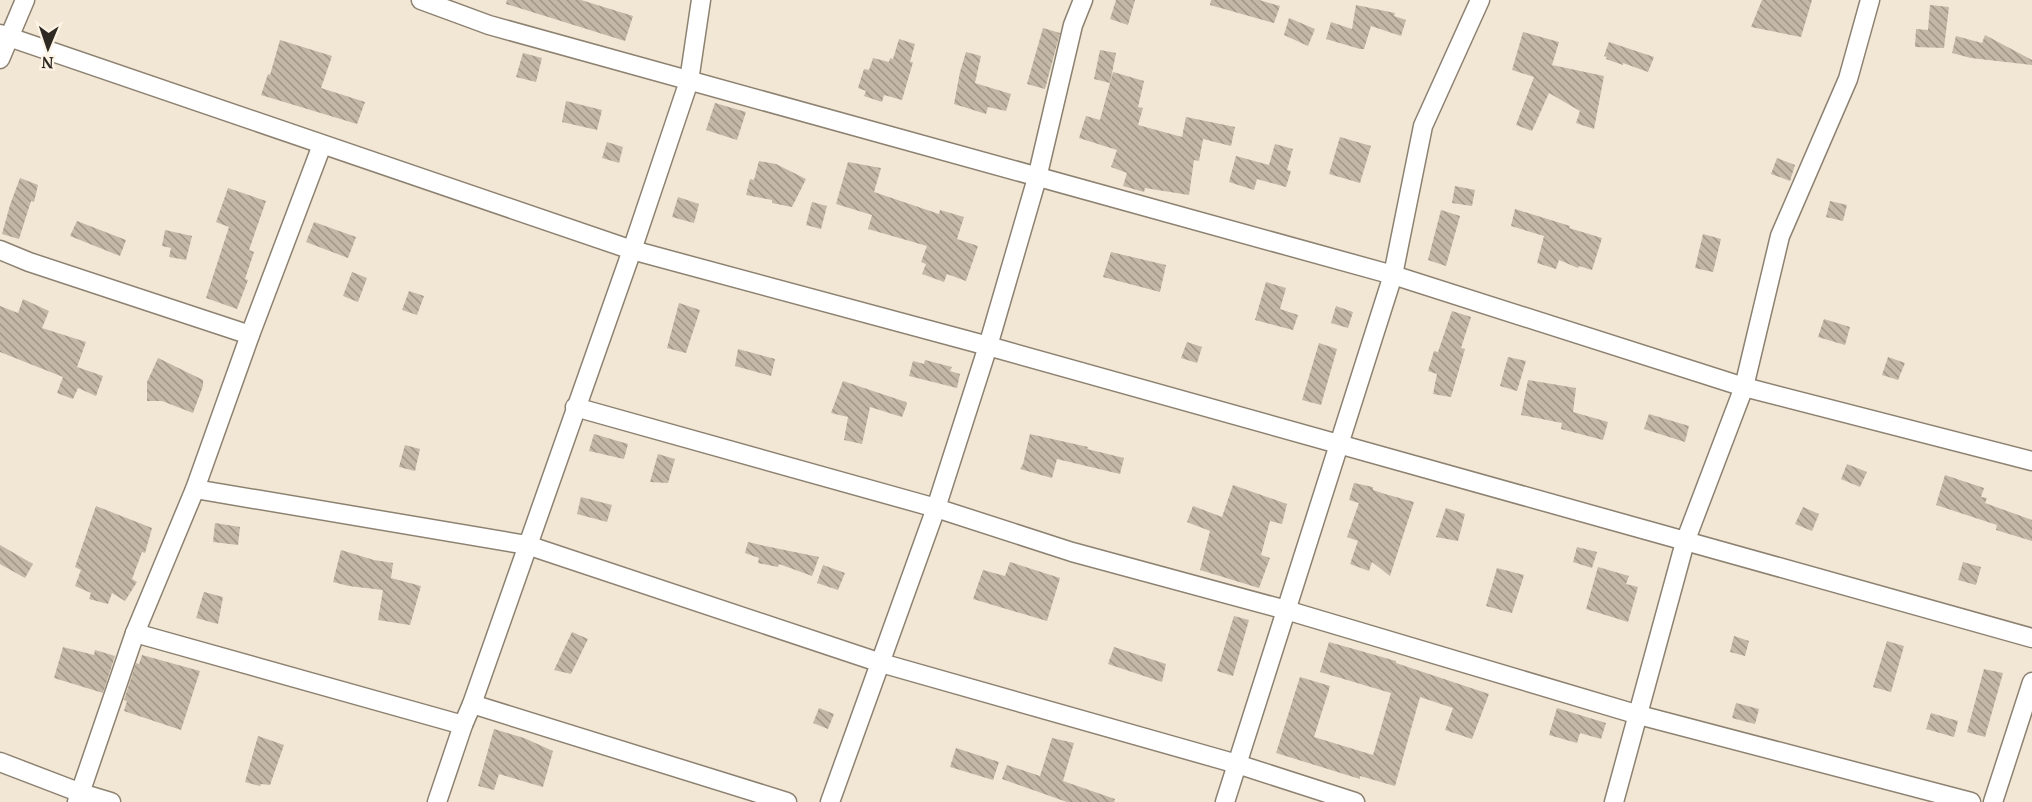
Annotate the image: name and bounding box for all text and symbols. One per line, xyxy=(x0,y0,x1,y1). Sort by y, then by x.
north arrow xyxy=(18,18,78,78)
text: N xyxy=(41,52,54,74)

